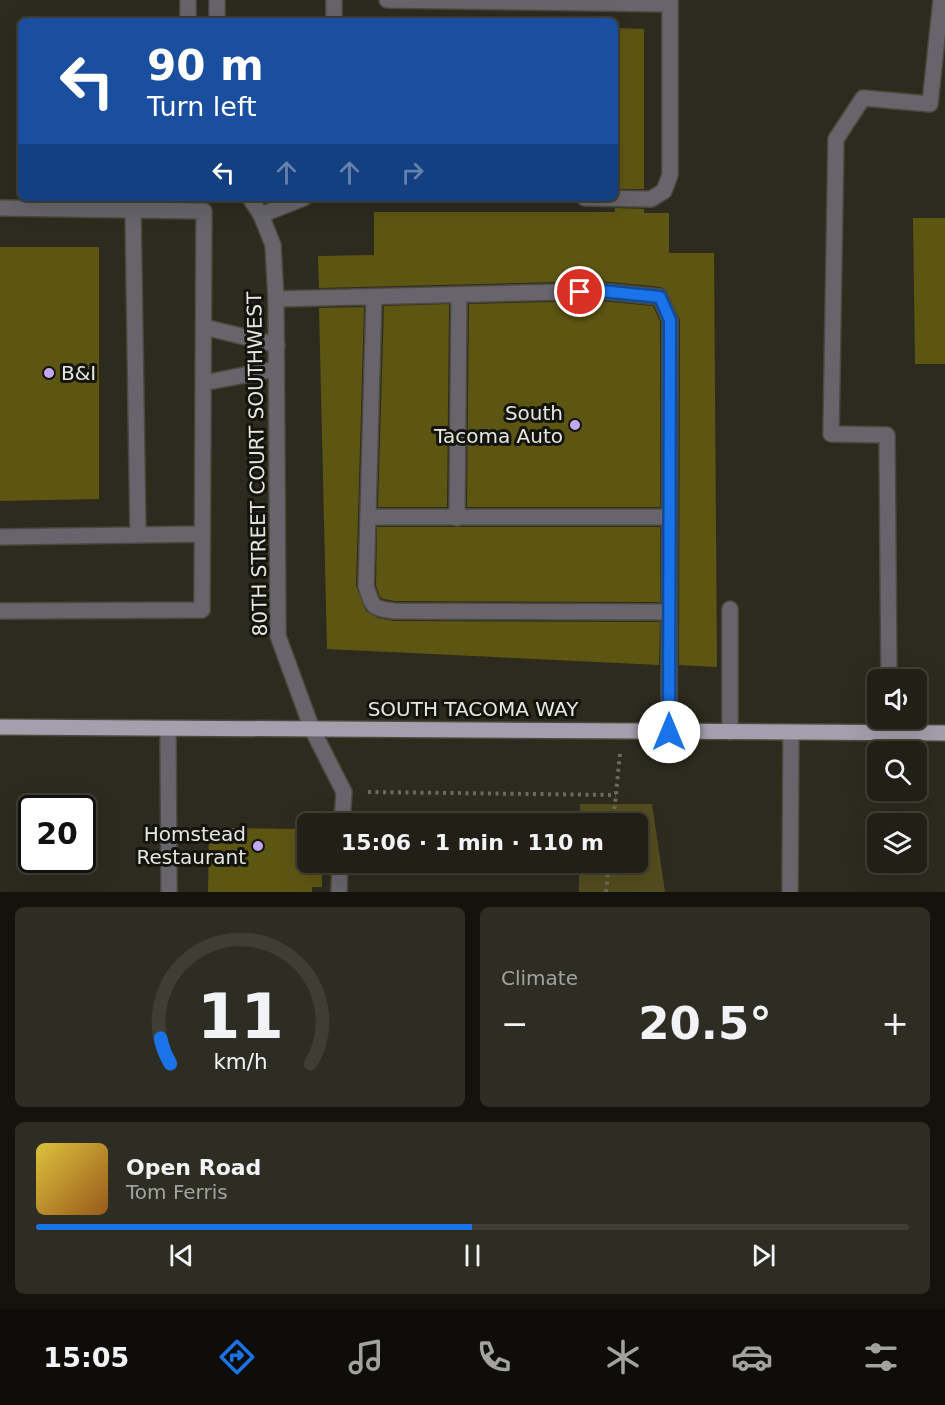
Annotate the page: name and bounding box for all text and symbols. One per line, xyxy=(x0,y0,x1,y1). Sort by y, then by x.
text: 90 m xyxy=(147,41,264,90)
icon: left xyxy=(48,42,126,120)
text: Turn left xyxy=(147,91,257,122)
icon: left xyxy=(207,156,240,189)
icon: ahead xyxy=(270,156,303,189)
icon: ahead xyxy=(333,156,366,189)
icon: right xyxy=(396,156,429,189)
pin xyxy=(554,266,605,317)
icon: arrive xyxy=(563,275,596,308)
street label: 80TH STREET COURT SOUTHWEST xyxy=(242,291,272,637)
place label: B&I xyxy=(61,361,96,385)
marker: B&I xyxy=(42,366,56,380)
place label: South Tacoma Auto xyxy=(433,401,563,448)
marker: South Tacoma Auto xyxy=(568,418,582,432)
map controls xyxy=(867,669,927,873)
button: sound xyxy=(867,669,927,729)
street label: SOUTH TACOMA WAY xyxy=(368,697,579,721)
position arrow xyxy=(637,700,701,764)
button: search xyxy=(867,741,927,801)
speed limit sign: 20 xyxy=(18,795,96,873)
button: layers xyxy=(867,813,927,873)
place label: Homstead Restaurant xyxy=(137,822,246,869)
text: 15:06 · 1 min · 110 m xyxy=(341,830,604,855)
marker: Homstead Restaurant xyxy=(251,839,265,853)
text: Climate xyxy=(501,966,578,990)
text: 11 xyxy=(197,980,283,1053)
text: 20.5° xyxy=(638,997,772,1050)
text: − xyxy=(501,1004,529,1043)
text: + xyxy=(881,1004,909,1043)
text: km/h xyxy=(213,1049,267,1074)
text: Open Road xyxy=(126,1155,261,1180)
text: Tom Ferris xyxy=(126,1180,228,1204)
icon: previous xyxy=(165,1239,198,1272)
icon: pause xyxy=(456,1239,489,1272)
icon: next xyxy=(747,1239,780,1272)
icon: directions xyxy=(216,1336,258,1378)
icon: music xyxy=(345,1336,387,1378)
icon: phone xyxy=(473,1336,515,1378)
icon: climate xyxy=(602,1336,644,1378)
icon: car xyxy=(731,1336,773,1378)
icon: filters xyxy=(860,1336,902,1378)
text: 15:05 xyxy=(43,1342,129,1373)

